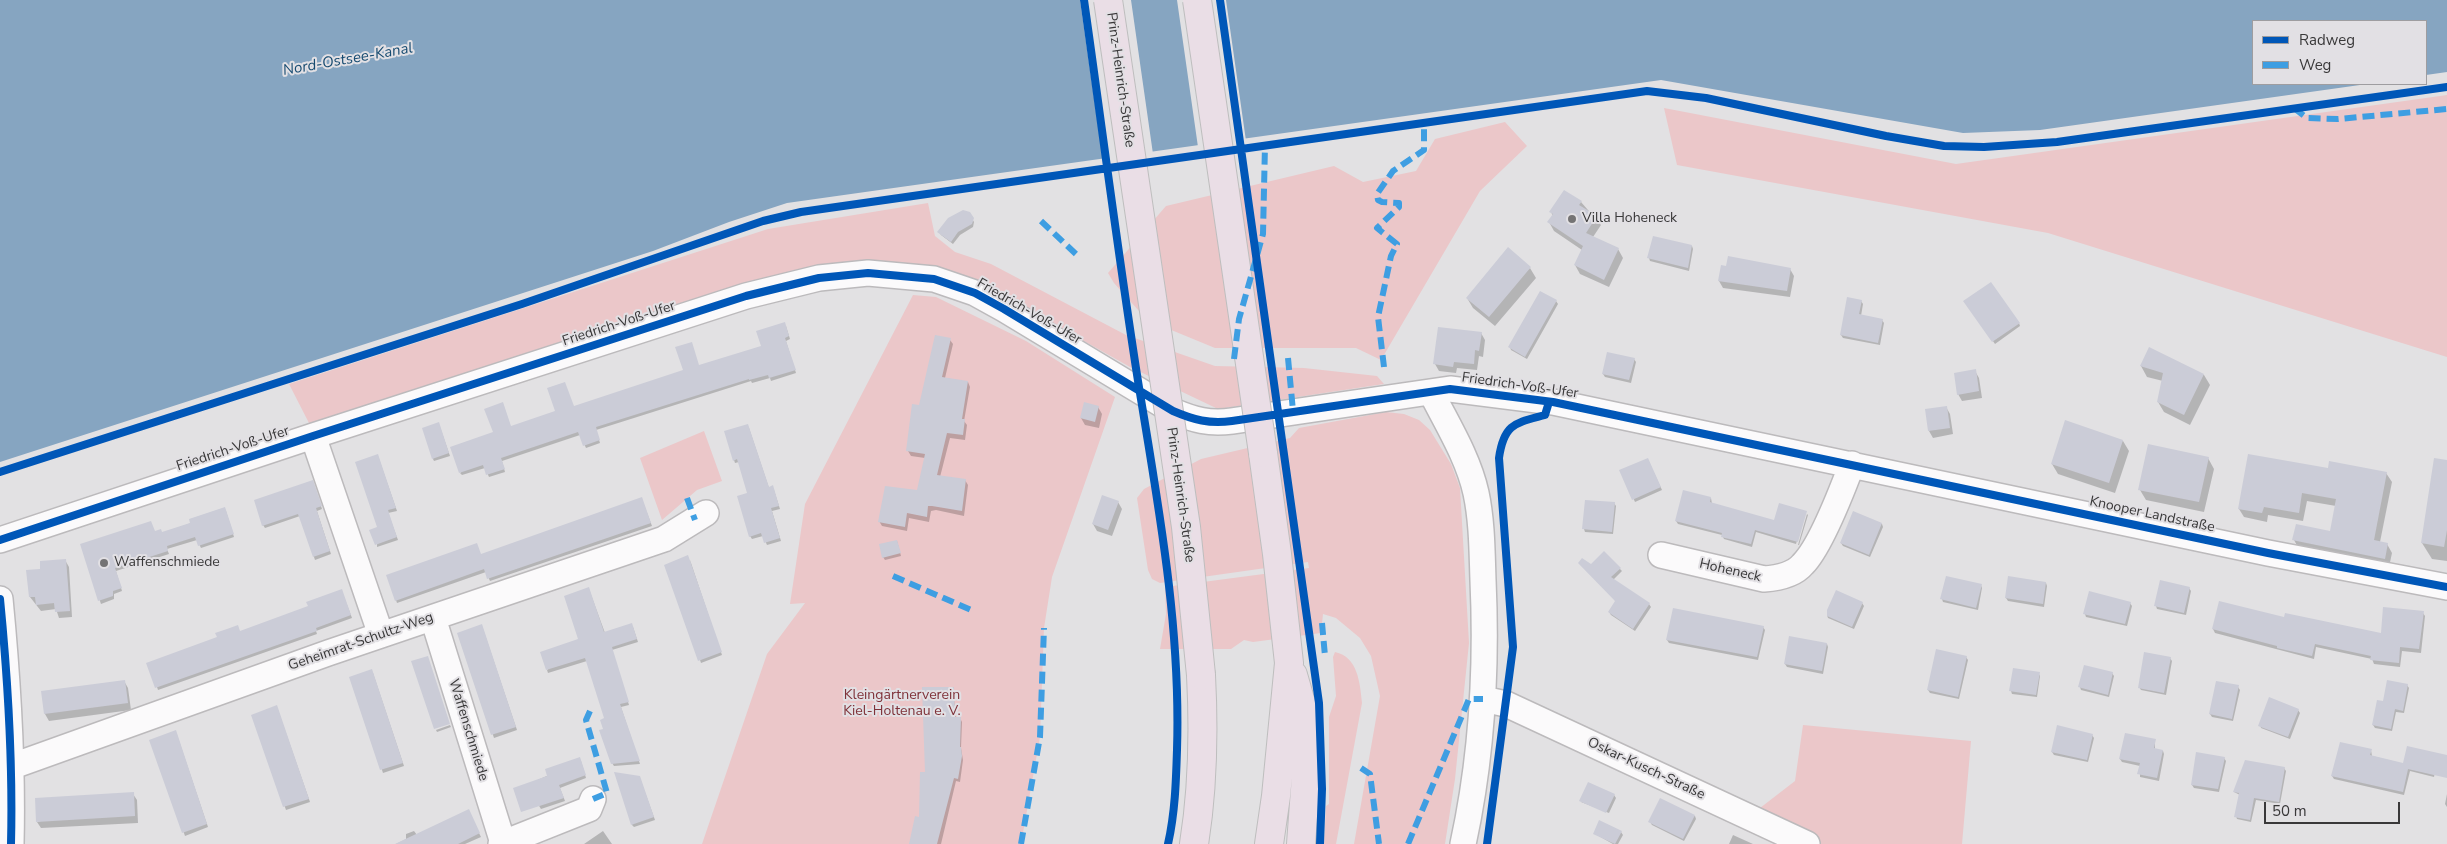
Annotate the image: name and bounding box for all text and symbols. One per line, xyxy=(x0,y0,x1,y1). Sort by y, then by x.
street label: Prinz-Heinrich-Straße xyxy=(1102,11,1138,149)
legend xyxy=(2252,20,2427,85)
text: Radweg xyxy=(2299,30,2355,50)
water label: Nord-Ostsee-Kanal xyxy=(282,40,414,80)
text: Weg xyxy=(2299,55,2331,75)
place label: Villa Hoheneck xyxy=(1582,211,1677,227)
marker: Villa Hoheneck xyxy=(1566,213,1578,225)
street label: Friedrich-Voß-Ufer xyxy=(974,275,1084,349)
street label: Friedrich-Voß-Ufer xyxy=(560,298,678,350)
street label: Friedrich-Voß-Ufer xyxy=(1461,369,1579,403)
street label: Friedrich-Voß-Ufer xyxy=(174,423,292,475)
street label: Prinz-Heinrich-Straße xyxy=(1162,426,1198,564)
street label: Knooper Landstraße xyxy=(2088,494,2216,536)
place label: Waffenschmiede xyxy=(114,555,220,571)
street label: Hoheneck xyxy=(1698,556,1762,586)
marker: Waffenschmiede xyxy=(98,557,110,569)
street label: Geheimrat-Schultz-Weg xyxy=(286,609,436,675)
street label: Waffenschmiede xyxy=(445,677,491,783)
park label: Kleingärtnerverein Kiel-Holtenau e. V. xyxy=(843,688,961,720)
street label: Oskar-Kusch-Straße xyxy=(1585,734,1707,804)
scale bar xyxy=(2267,792,2403,824)
text: 50 m xyxy=(2272,801,2307,821)

